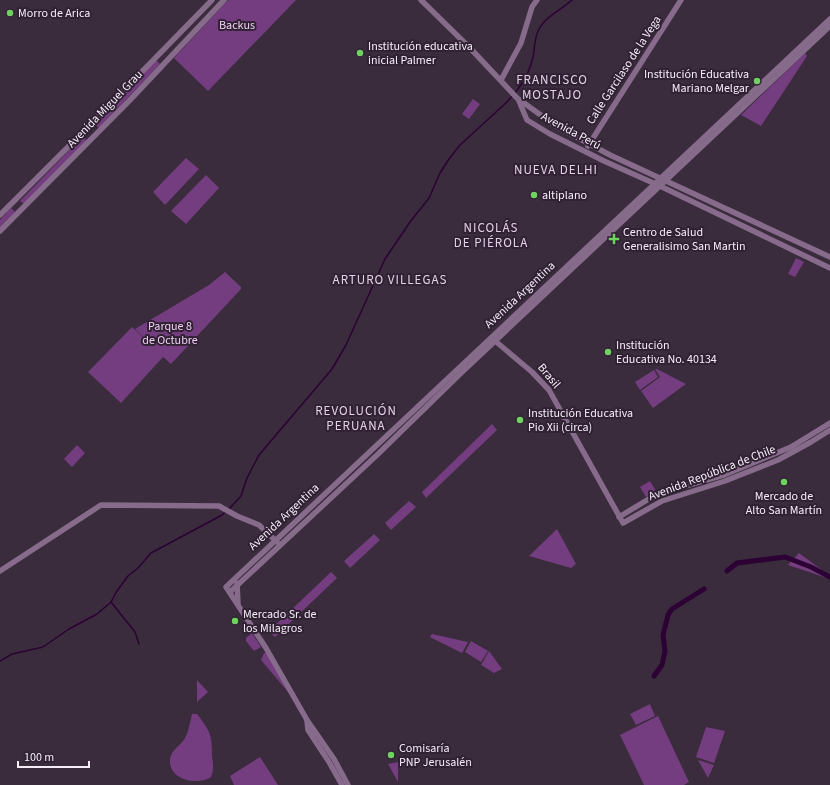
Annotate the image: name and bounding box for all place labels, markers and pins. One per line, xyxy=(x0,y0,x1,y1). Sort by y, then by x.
place label: Morro de Arica xyxy=(18,5,90,22)
marker: Morro de Arica xyxy=(5,8,15,18)
place label: Institución educativa inicial Palmer xyxy=(368,38,473,69)
marker: Institución educativa inicial Palmer xyxy=(355,48,365,58)
place label: Institución Educativa Mariano Melgar xyxy=(644,66,750,97)
marker: Institución Educativa Mariano Melgar xyxy=(752,76,762,86)
place label: altiplano xyxy=(542,187,587,204)
marker: altiplano xyxy=(529,190,539,200)
place label: Centro de Salud Generalisimo San Martin xyxy=(623,224,746,255)
marker: Centro de Salud Generalisimo San Martin xyxy=(608,233,620,245)
place label: Institución Educativa No. 40134 xyxy=(616,337,717,368)
marker: Institución Educativa No. 40134 xyxy=(603,347,613,357)
place label: Institución Educativa Pio Xii (circa) xyxy=(528,405,633,436)
marker: Institución Educativa Pio Xii (circa) xyxy=(515,415,525,425)
marker: Mercado de Alto San Martín xyxy=(779,477,789,487)
place label: Mercado de Alto San Martín xyxy=(746,488,822,519)
place label: Mercado Sr. de los Milagros xyxy=(243,606,317,637)
marker: Mercado Sr. de los Milagros xyxy=(230,616,240,626)
place label: Comisaría PNP Jerusalén xyxy=(399,740,472,771)
marker: Comisaría PNP Jerusalén xyxy=(386,750,396,760)

